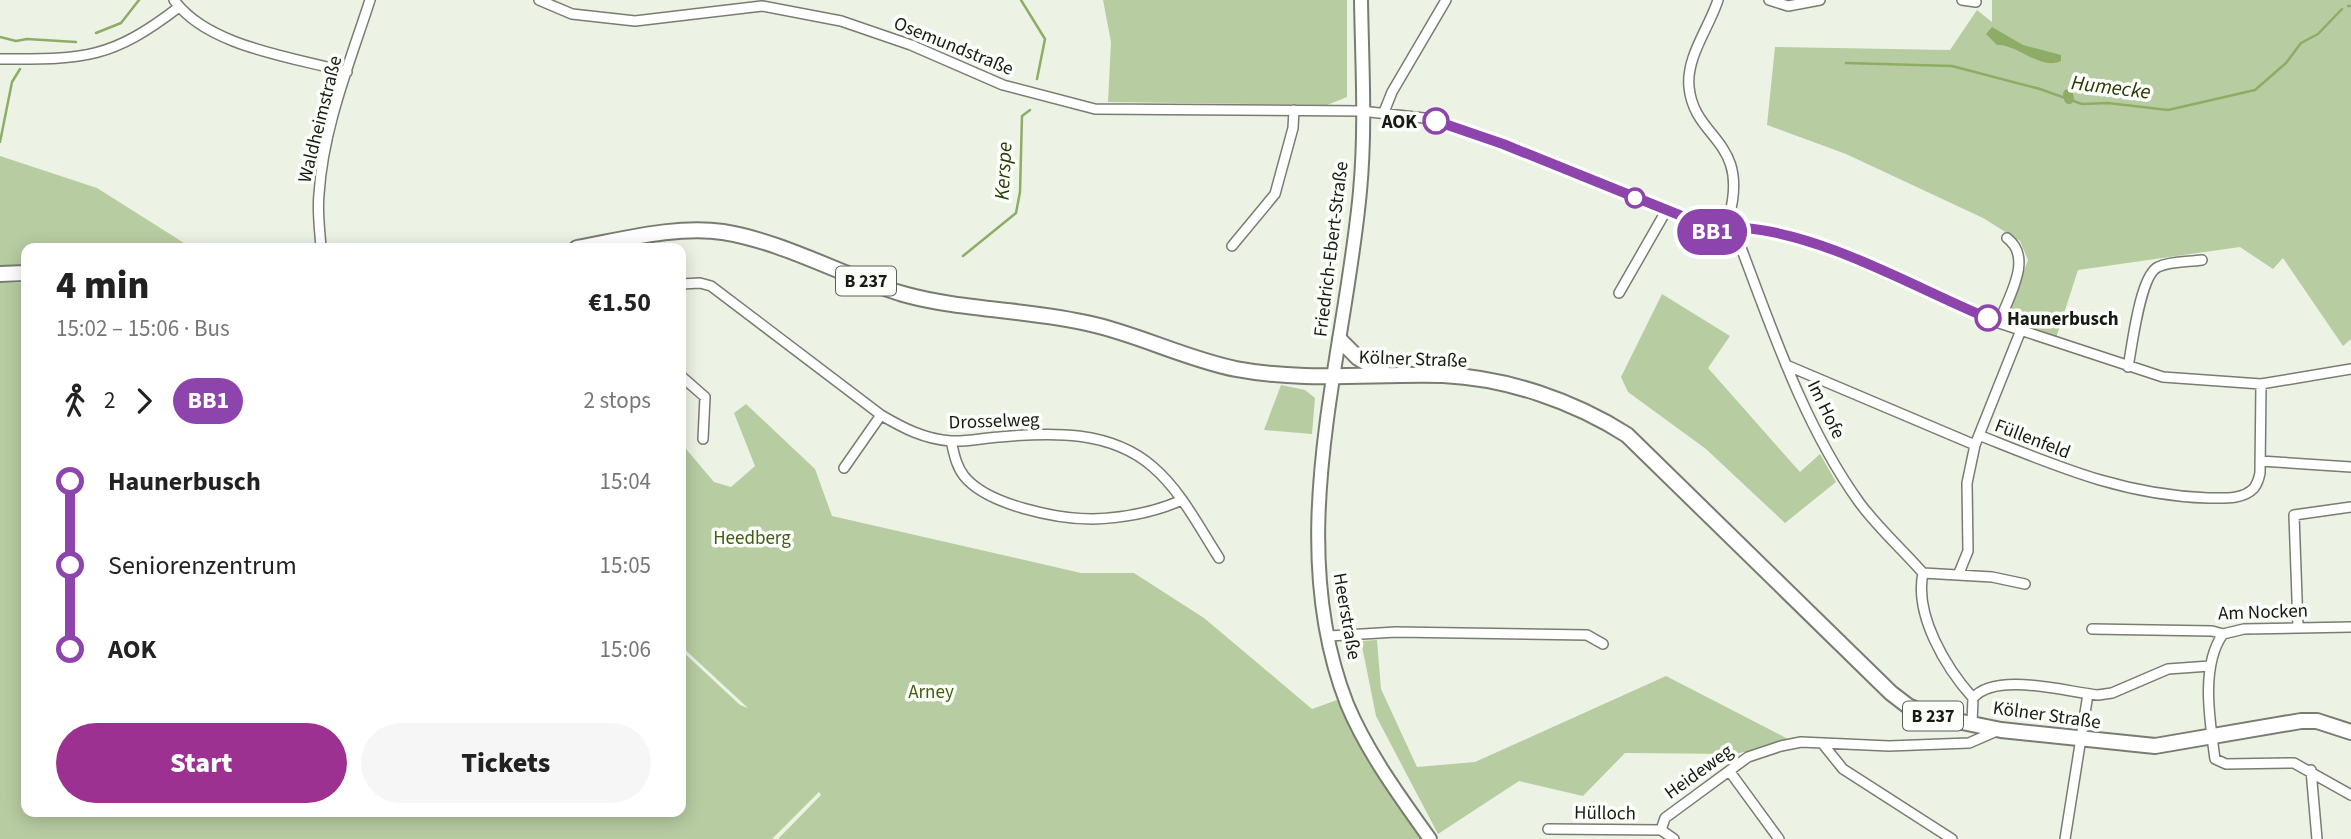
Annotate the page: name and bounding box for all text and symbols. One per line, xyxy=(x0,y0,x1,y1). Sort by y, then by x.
street label: Osemundstraße xyxy=(889,10,1017,83)
street label: Waldheimstraße xyxy=(292,53,349,186)
water label: Humecke xyxy=(2070,67,2152,107)
marker: AOK xyxy=(1423,108,1449,134)
place label: AOK xyxy=(1381,109,1417,136)
water label: Kerspe xyxy=(986,141,1020,201)
street label: Friedrich-Ebert-Straße xyxy=(1307,160,1356,339)
unlabelled marker xyxy=(1625,188,1645,208)
line badge: BB1 xyxy=(1672,209,1752,255)
text: BB1 xyxy=(1691,214,1733,249)
text: 4 min xyxy=(56,259,149,313)
road number: B 237 xyxy=(836,267,896,296)
text: €1.50 xyxy=(588,284,651,321)
marker: Haunerbusch xyxy=(1975,305,2001,331)
place label: Haunerbusch xyxy=(2007,306,2119,333)
text: 15:02 – 15:06 · Bus xyxy=(56,312,230,345)
street label: Kölner Straße xyxy=(1358,344,1468,375)
street label: Im Hofe xyxy=(1800,376,1851,443)
icon: walk xyxy=(56,382,94,420)
icon: forward xyxy=(125,382,163,420)
text: BB1 xyxy=(187,383,229,418)
text: 2 xyxy=(104,384,115,417)
text: 2 stops xyxy=(584,384,651,417)
street label: Drosselweg xyxy=(948,406,1040,437)
street label: Füllenfeld xyxy=(1991,413,2074,466)
text: Haunerbusch xyxy=(108,463,261,500)
text: 15:04 xyxy=(600,465,651,498)
park label: Heedberg xyxy=(713,525,791,552)
text: Seniorenzentrum xyxy=(108,547,297,584)
text: 15:05 xyxy=(600,549,651,582)
street label: Heerstraße xyxy=(1326,571,1367,662)
street label: Am Nocken xyxy=(2218,597,2309,628)
text: AOK xyxy=(108,631,156,668)
text: 15:06 xyxy=(600,633,651,666)
park label: Arney xyxy=(908,679,954,706)
street label: Kölner Straße xyxy=(1991,695,2102,736)
road number: B 237 xyxy=(1903,702,1963,730)
button: Start xyxy=(56,723,347,803)
button: Tickets xyxy=(361,723,651,803)
street label: Heideweg xyxy=(1659,738,1739,806)
street label: Hülloch xyxy=(1574,799,1636,828)

